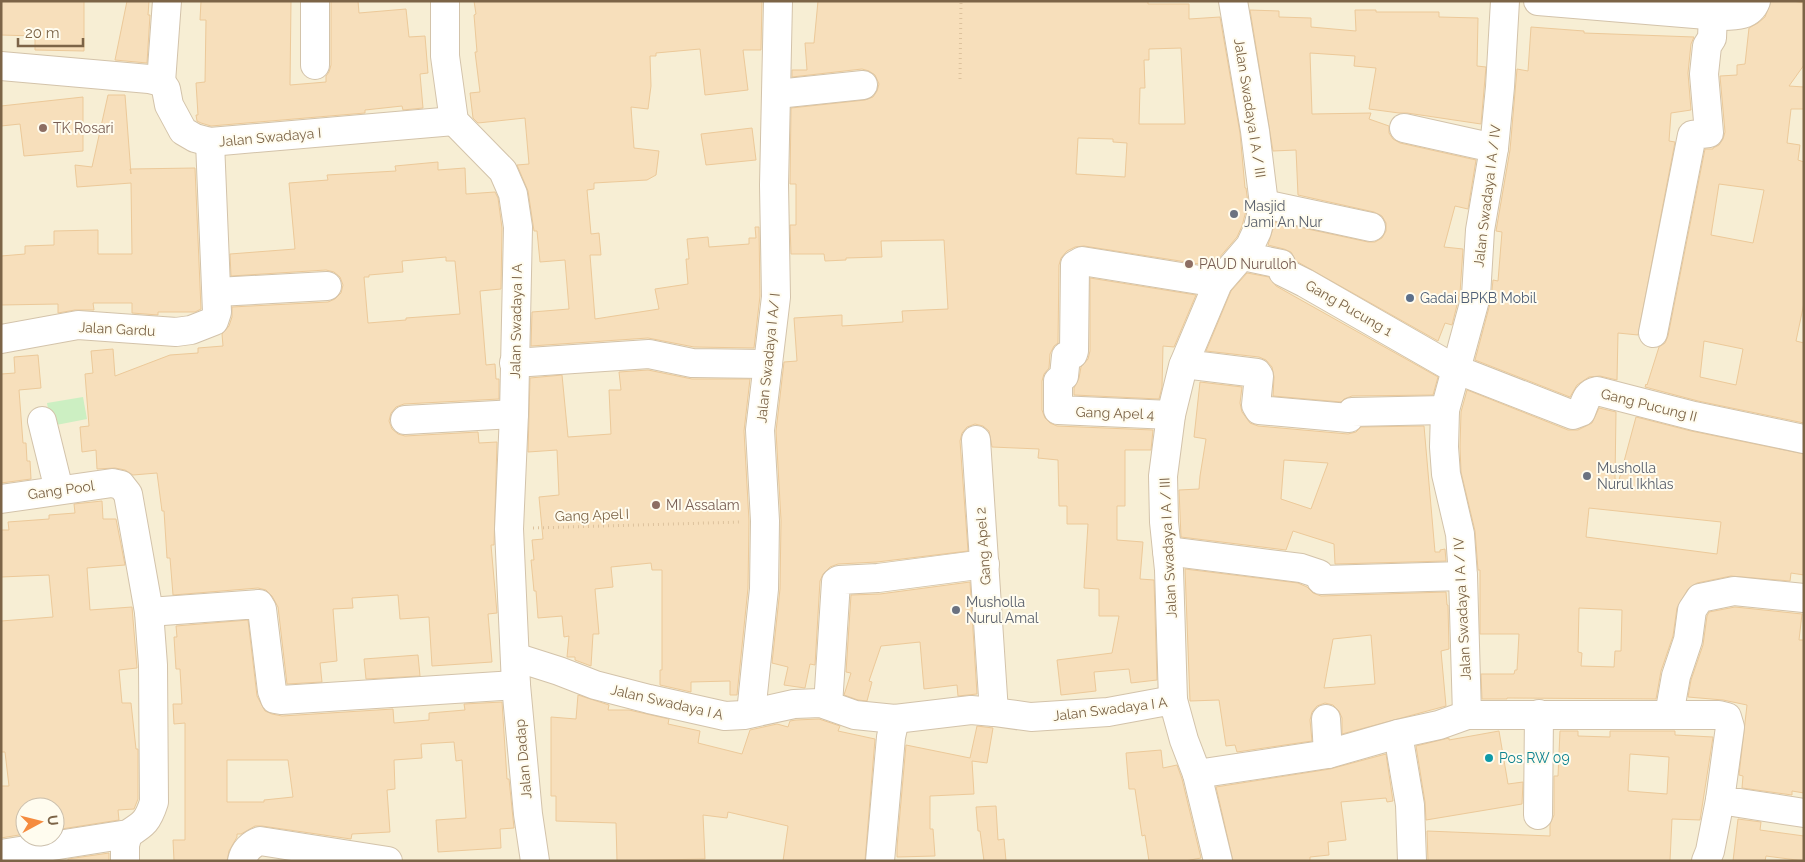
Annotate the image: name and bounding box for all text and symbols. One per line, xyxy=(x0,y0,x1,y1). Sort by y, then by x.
scale bar xyxy=(18,15,82,47)
text: 20 m xyxy=(25,24,60,42)
street label: Jalan Swadaya I A / III xyxy=(1231,37,1269,179)
place label: TK Rosari xyxy=(53,120,114,136)
marker: TK Rosari xyxy=(37,122,49,134)
street label: Jalan Swadaya I A / IV xyxy=(1470,123,1504,268)
street label: Jalan Swadaya I xyxy=(218,125,322,149)
place label: Masjid Jami An Nur xyxy=(1244,198,1323,230)
marker: Masjid Jami An Nur xyxy=(1228,208,1240,220)
place label: PAUD Nurulloh xyxy=(1199,256,1297,272)
marker: PAUD Nurulloh xyxy=(1183,258,1195,270)
street label: Jalan Swadaya I A xyxy=(507,263,525,379)
street label: Gang Pucung 1 xyxy=(1303,277,1395,339)
place label: Gadai BPKB Mobil xyxy=(1420,290,1537,306)
street label: Jalan Swadaya I A/ I xyxy=(753,292,783,424)
marker: Gadai BPKB Mobil xyxy=(1404,292,1416,304)
street label: Jalan Gardu xyxy=(78,319,156,339)
street label: Gang Pucung II xyxy=(1599,385,1699,425)
street label: Gang Apel 4 xyxy=(1075,404,1155,422)
place label: Musholla Nurul Ikhlas xyxy=(1597,460,1674,492)
marker: Musholla Nurul Ikhlas xyxy=(1581,470,1593,482)
street label: Gang Pool xyxy=(27,477,96,503)
street label: Jalan Swadaya I A / III xyxy=(1156,477,1180,619)
place label: MI Assalam xyxy=(666,497,740,513)
marker: MI Assalam xyxy=(650,499,662,511)
street label: Gang Apel I xyxy=(555,506,629,524)
street label: Gang Apel 2 xyxy=(972,506,994,586)
street label: Jalan Swadaya I A / IV xyxy=(1450,536,1474,681)
place label: Musholla Nurul Amal xyxy=(966,594,1039,626)
marker: Musholla Nurul Amal xyxy=(950,604,962,616)
street label: Jalan Swadaya I A xyxy=(609,681,725,723)
street label: Jalan Swadaya I A xyxy=(1052,694,1169,724)
street label: Jalan Dadap xyxy=(512,718,534,800)
place label: Pos RW 09 xyxy=(1499,750,1570,766)
marker: Pos RW 09 xyxy=(1483,752,1495,764)
north arrow xyxy=(15,797,65,847)
text: U xyxy=(44,814,61,827)

